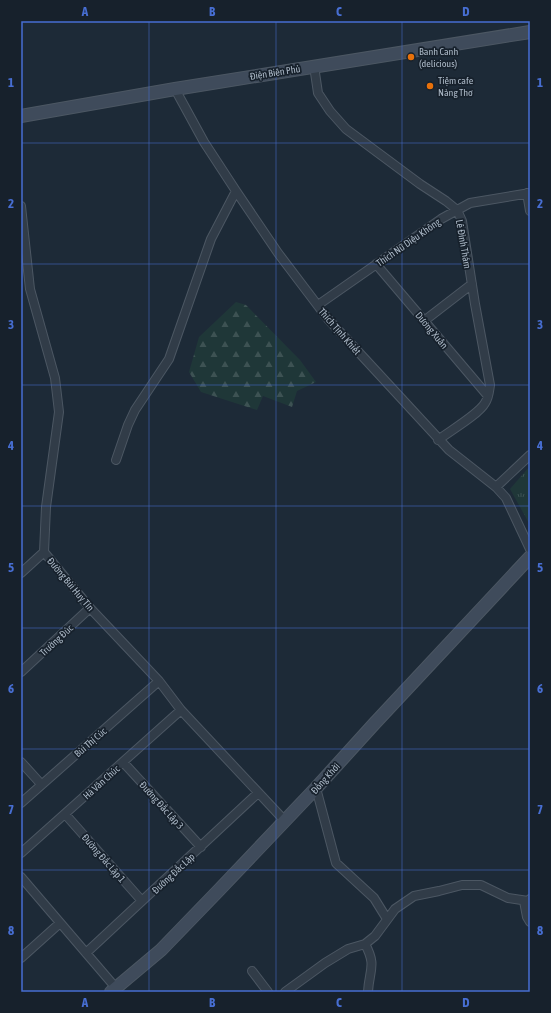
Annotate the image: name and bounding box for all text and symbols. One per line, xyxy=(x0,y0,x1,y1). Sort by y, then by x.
text: A xyxy=(81,4,89,19)
text: B xyxy=(209,4,216,19)
text: C xyxy=(336,4,342,19)
text: D xyxy=(462,4,470,19)
place label: Banh Canh (delicious) xyxy=(419,46,458,69)
marker: Banh Canh (delicious) xyxy=(406,52,416,62)
street label: Điện Biên Phủ xyxy=(249,63,301,82)
text: 1 xyxy=(8,75,14,90)
place label: Tiệm cafe Nàng Thơ xyxy=(438,75,474,98)
text: 1 xyxy=(537,75,543,90)
marker: Tiệm cafe Nàng Thơ xyxy=(425,81,435,91)
text: 2 xyxy=(8,196,14,211)
text: 2 xyxy=(537,196,543,211)
street label: Thích Nữ Diệu Không xyxy=(374,216,443,269)
street label: Lê Đình Thám xyxy=(454,219,473,269)
street label: Thích Tịnh Khiết xyxy=(316,306,363,357)
street label: Dương Xuân xyxy=(413,310,450,351)
text: 3 xyxy=(8,317,14,332)
text: 3 xyxy=(537,317,543,332)
text: 4 xyxy=(7,438,14,453)
text: 4 xyxy=(536,438,543,453)
street label: Đường Bùi Huy Tín xyxy=(45,555,96,613)
text: 5 xyxy=(8,560,14,575)
text: 5 xyxy=(537,560,543,575)
street label: Trường Đúc xyxy=(38,622,75,658)
text: 6 xyxy=(8,681,14,696)
text: 6 xyxy=(537,681,543,696)
street label: Bùi Thị Cúc xyxy=(72,725,109,759)
street label: Đồng Khởi xyxy=(309,761,342,796)
street label: Hà Văn Chúc xyxy=(81,763,122,802)
street label: Đường Đắc Lập 3 xyxy=(137,779,186,832)
text: 7 xyxy=(8,802,14,817)
text: 7 xyxy=(537,802,543,817)
street label: Đường Đắc Lập 1 xyxy=(80,832,128,885)
street label: Đường Đắc Lập xyxy=(150,851,197,896)
text: 8 xyxy=(8,923,14,938)
text: 8 xyxy=(537,923,543,938)
text: A xyxy=(81,995,89,1010)
text: B xyxy=(209,995,216,1010)
text: C xyxy=(336,995,342,1010)
text: D xyxy=(462,995,470,1010)

